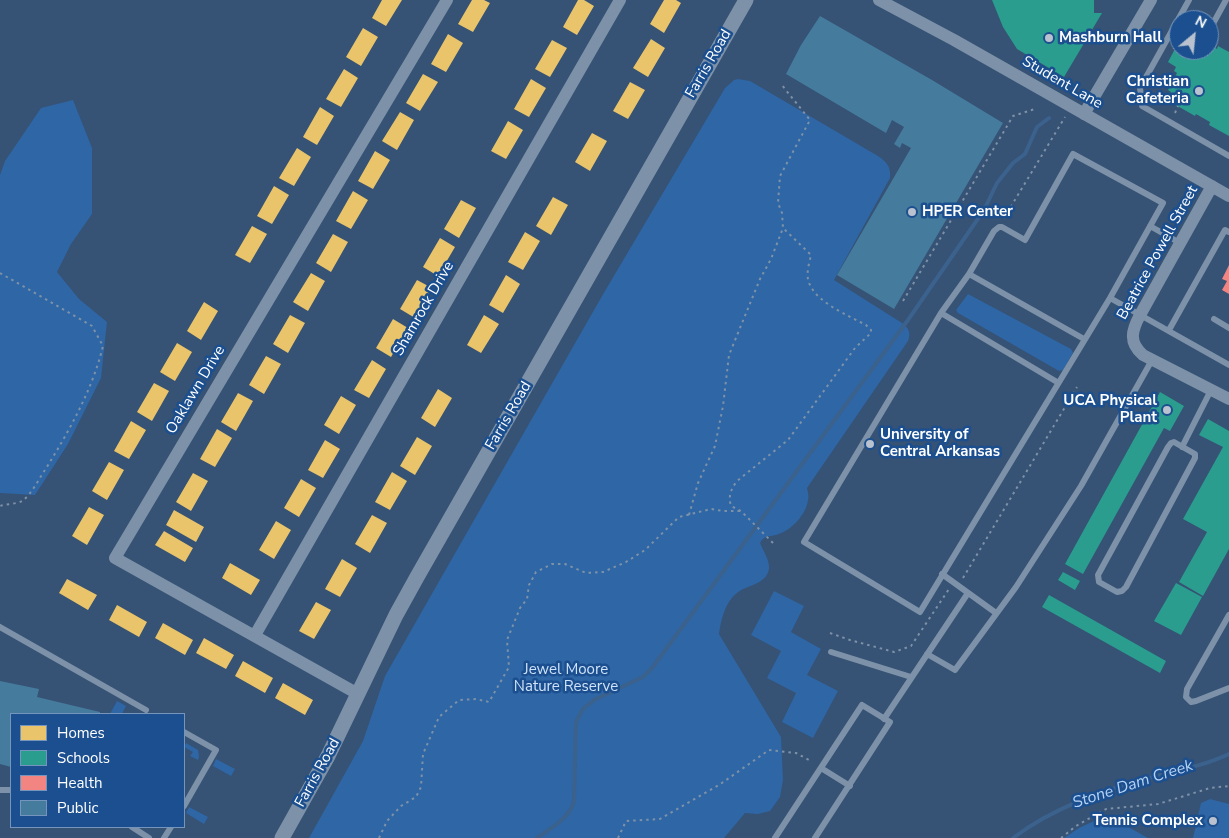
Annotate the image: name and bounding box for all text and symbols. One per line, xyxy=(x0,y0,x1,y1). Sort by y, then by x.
north arrow xyxy=(1169,10,1219,60)
text: N xyxy=(1192,11,1210,33)
street label: Farris Road xyxy=(682,27,736,101)
place label: Mashburn Hall xyxy=(1059,29,1162,47)
marker: Mashburn Hall xyxy=(1043,32,1055,44)
street label: Student Lane xyxy=(1019,53,1105,113)
place label: Christian Cafeteria xyxy=(1126,73,1189,108)
marker: Christian Cafeteria xyxy=(1193,85,1205,97)
street label: Beatrice Powell Street xyxy=(1114,183,1202,323)
place label: HPER Center xyxy=(922,203,1013,221)
marker: HPER Center xyxy=(906,206,918,218)
street label: Shamrock Drive xyxy=(390,259,458,359)
street label: Oaklawn Drive xyxy=(163,343,229,437)
street label: Farris Road xyxy=(482,379,536,453)
place label: UCA Physical Plant xyxy=(1063,392,1157,427)
marker: UCA Physical Plant xyxy=(1161,404,1173,416)
place label: University of Central Arkansas xyxy=(880,426,1000,461)
marker: University of Central Arkansas xyxy=(864,438,876,450)
park label: Jewel Moore Nature Reserve xyxy=(514,661,618,696)
legend xyxy=(10,713,185,828)
text: Homes xyxy=(57,723,105,743)
street label: Farris Road xyxy=(292,735,344,811)
text: Schools xyxy=(57,748,110,768)
water label: Stone Dam Creek xyxy=(1070,756,1196,814)
text: Health xyxy=(57,773,102,793)
text: Public xyxy=(57,798,98,818)
place label: Tennis Complex xyxy=(1093,812,1203,830)
marker: Tennis Complex xyxy=(1207,815,1219,827)

